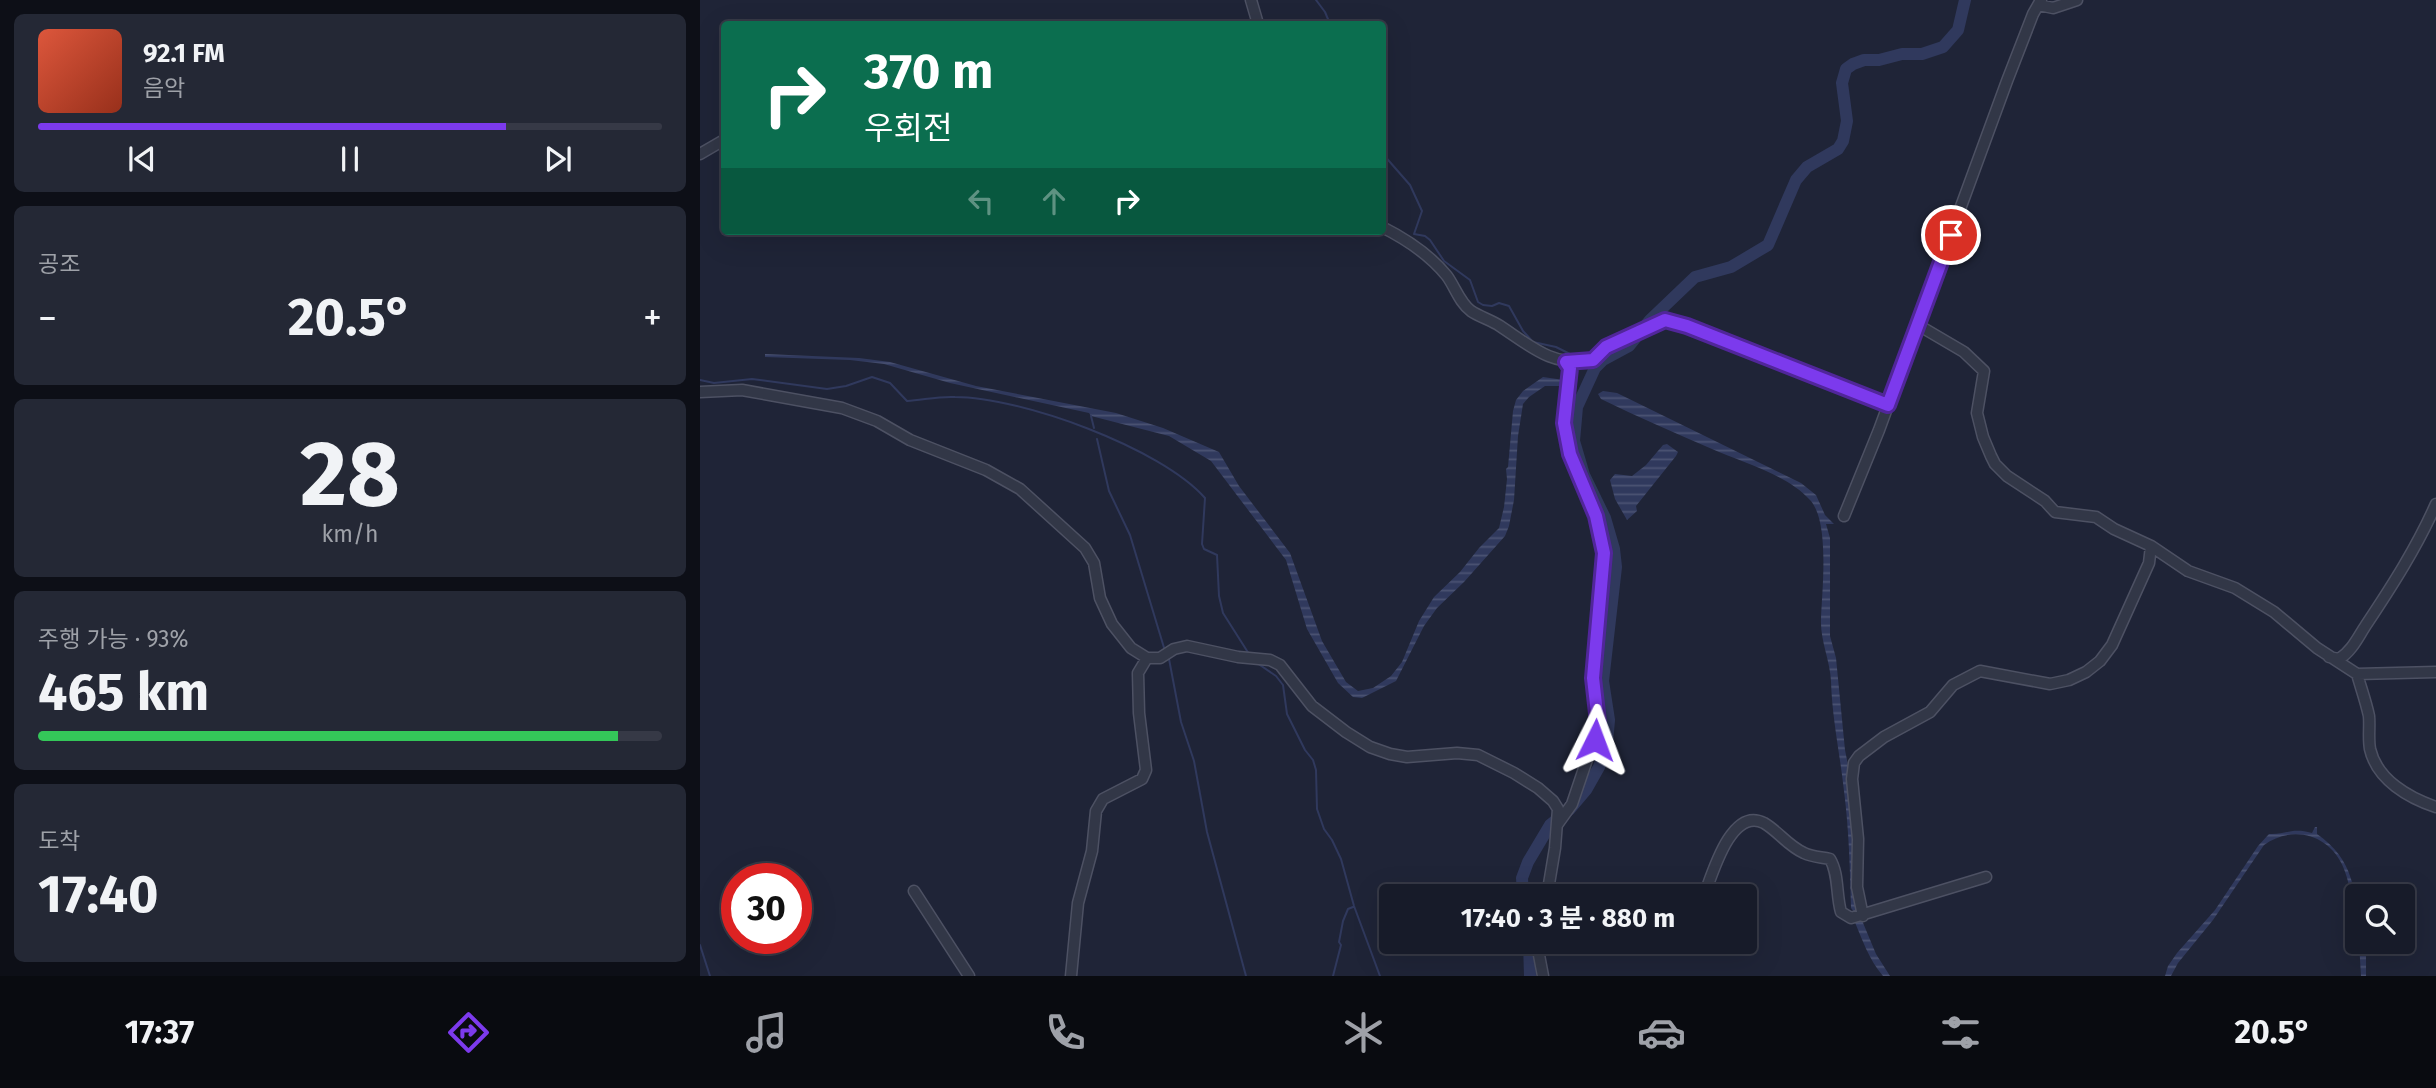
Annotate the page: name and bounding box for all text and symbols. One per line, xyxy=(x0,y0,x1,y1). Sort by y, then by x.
text: 92.1 FM xyxy=(143,38,225,69)
text: 370 m xyxy=(864,42,993,101)
icon: right xyxy=(749,49,840,140)
text: 음악 xyxy=(143,74,185,102)
text: 우회전 xyxy=(864,109,952,147)
icon: previous xyxy=(123,140,161,178)
icon: pause xyxy=(331,140,369,178)
icon: next xyxy=(539,140,577,178)
icon: left xyxy=(962,182,1000,220)
icon: ahead xyxy=(1035,182,1073,220)
icon: right xyxy=(1108,182,1146,220)
pin xyxy=(1921,205,1981,265)
icon: arrive xyxy=(1932,216,1970,254)
text: 공조 xyxy=(38,250,80,278)
text: 20.5° xyxy=(288,286,412,349)
text: − xyxy=(38,295,57,341)
text: + xyxy=(643,295,662,341)
text: 28 xyxy=(300,420,400,529)
text: km/h xyxy=(322,520,378,548)
text: 주행 가능 · 93% xyxy=(38,625,189,653)
text: 465 km xyxy=(38,661,209,724)
position arrow xyxy=(1558,703,1632,777)
text: 도착 xyxy=(38,827,80,855)
text: 17:40 xyxy=(38,863,158,926)
speed limit sign: 30 xyxy=(721,863,812,954)
map controls xyxy=(2345,884,2415,954)
button: search xyxy=(2345,884,2415,954)
text: 17:40 · 3 분 · 880 m xyxy=(1461,903,1675,934)
icon: directions xyxy=(444,1008,493,1057)
icon: music xyxy=(742,1008,791,1057)
icon: phone xyxy=(1041,1008,1090,1057)
icon: climate xyxy=(1339,1008,1388,1057)
icon: car xyxy=(1637,1008,1686,1057)
icon: filters xyxy=(1936,1008,1985,1057)
text: 17:37 xyxy=(125,1013,194,1051)
text: 20.5° xyxy=(2234,1013,2311,1051)

